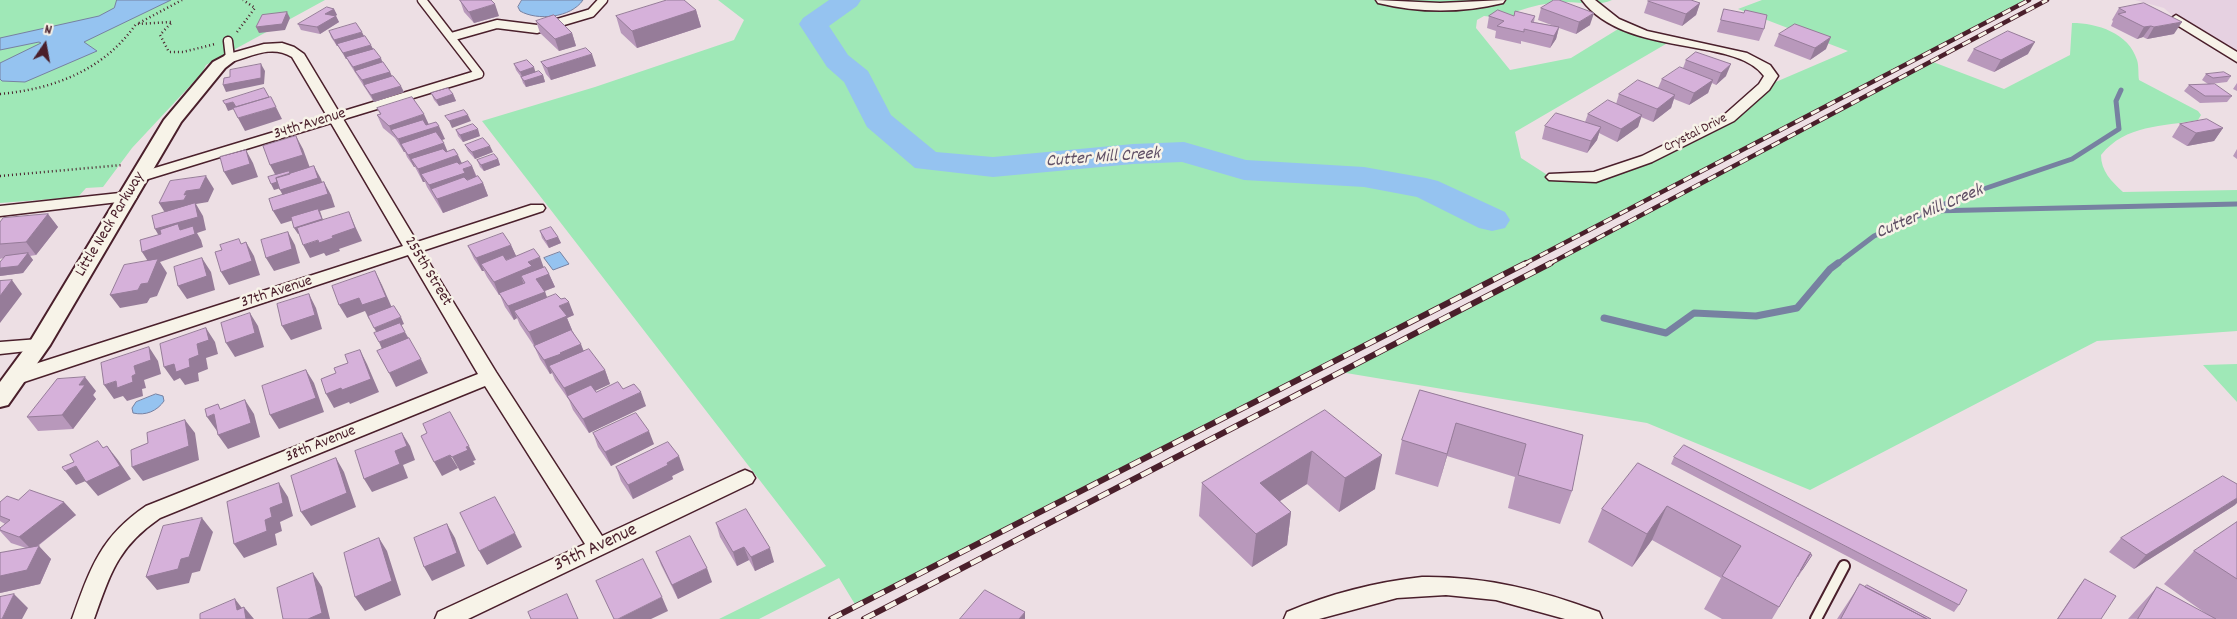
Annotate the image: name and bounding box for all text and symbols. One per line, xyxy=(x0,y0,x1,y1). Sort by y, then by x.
north arrow xyxy=(20,20,70,70)
text: N xyxy=(43,20,54,41)
street label: 34th Avenue xyxy=(272,105,348,145)
street label: Crystal Drive xyxy=(1661,111,1731,157)
water label: Cutter Mill Creek xyxy=(1045,144,1161,174)
street label: Little Neck Parkway xyxy=(72,169,150,281)
water label: Cutter Mill Creek xyxy=(1873,181,1987,245)
street label: 255th Street xyxy=(399,234,455,310)
street label: 37th Avenue xyxy=(239,272,315,314)
street label: 38th Avenue xyxy=(283,422,359,468)
street label: 39th Avenue xyxy=(551,520,641,578)

